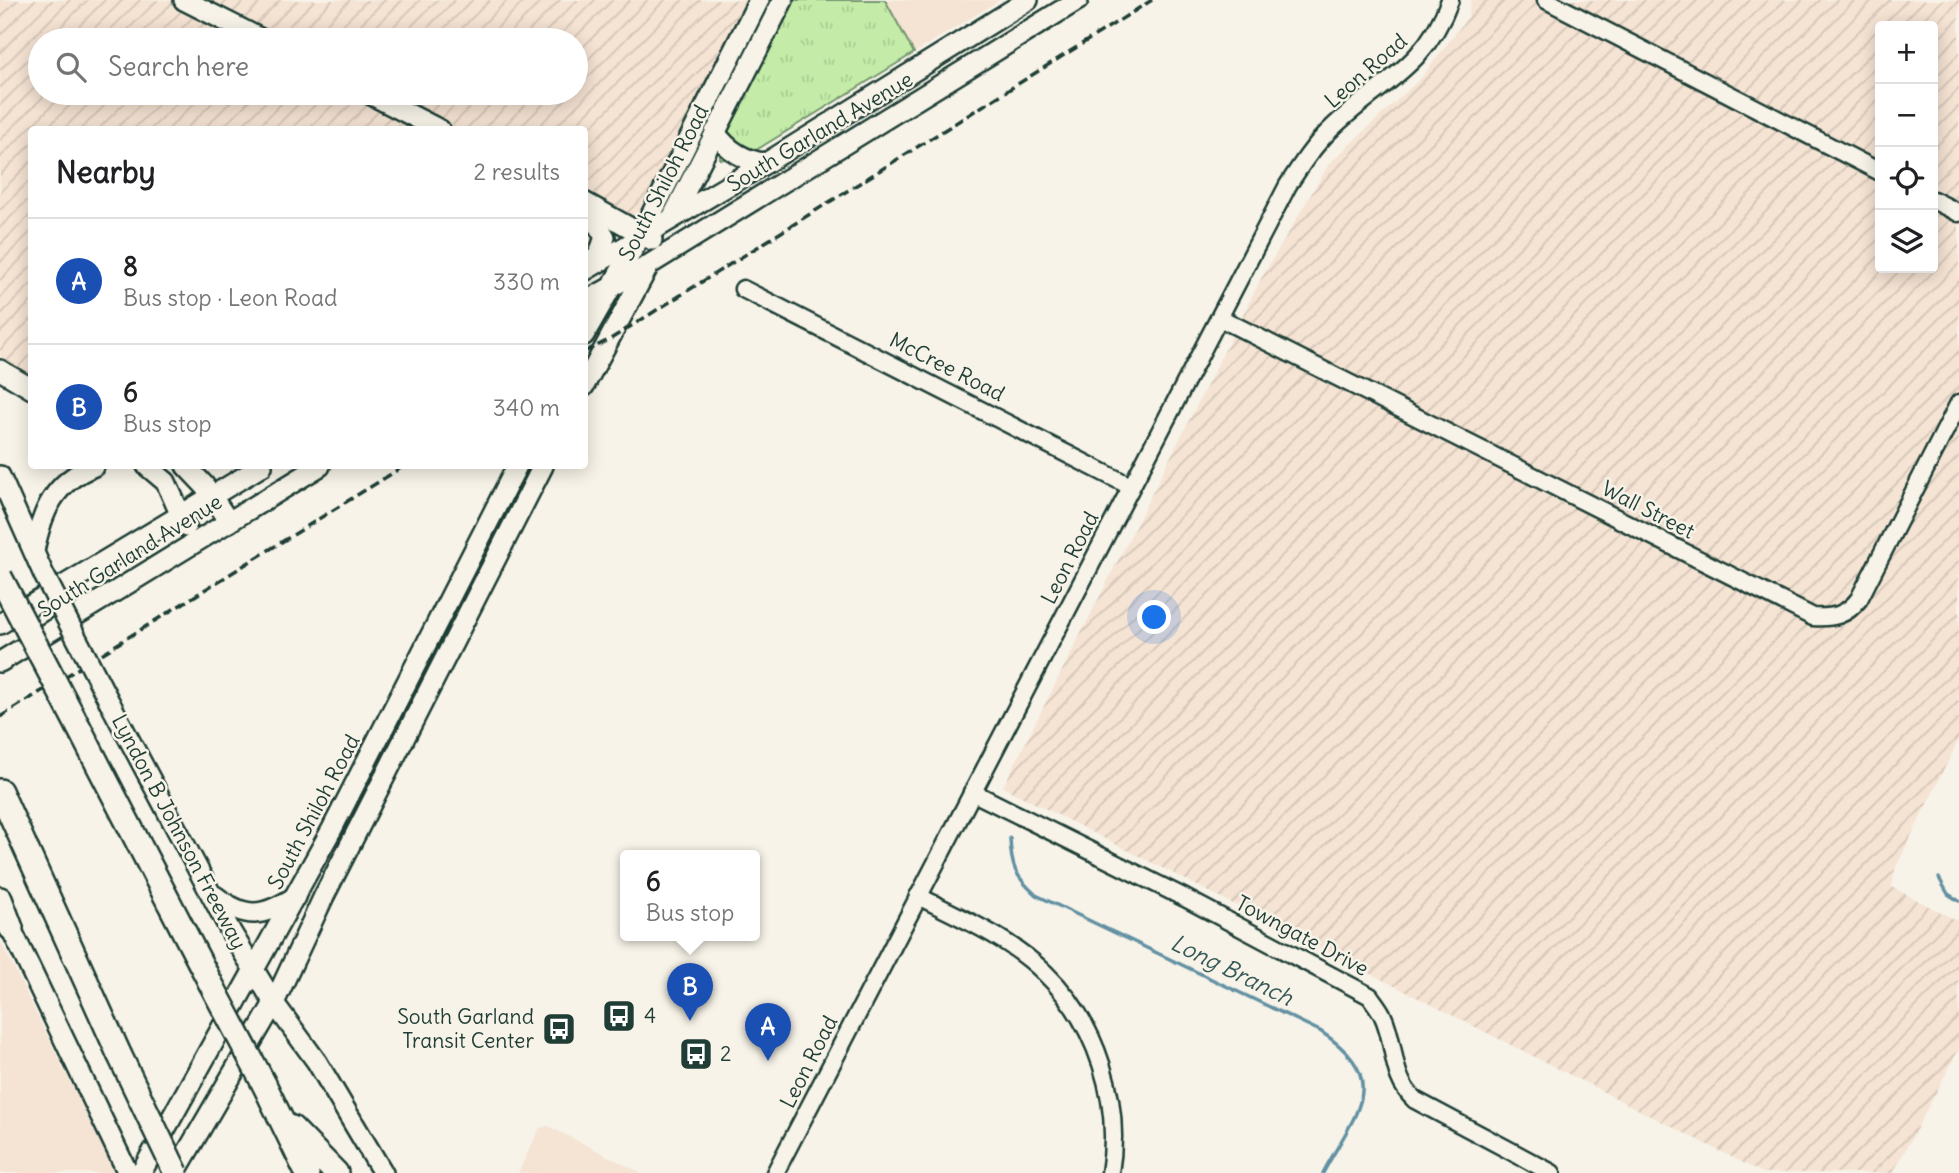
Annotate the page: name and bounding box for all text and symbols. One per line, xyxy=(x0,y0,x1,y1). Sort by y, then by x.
map controls xyxy=(1875,21,1938,273)
button: + xyxy=(1875,21,1938,84)
search box xyxy=(28,28,588,105)
street label: Leon Road xyxy=(1319,28,1412,114)
icon: search xyxy=(52,48,90,86)
text: Search here xyxy=(108,50,249,83)
street label: South Garland Avenue xyxy=(722,65,918,198)
button: − xyxy=(1875,84,1938,147)
street label: South Shiloh Road xyxy=(613,100,714,265)
button: locate xyxy=(1875,147,1938,210)
text: Nearby xyxy=(56,153,156,191)
text: 2 results xyxy=(474,157,560,186)
button: layers xyxy=(1875,210,1938,273)
text: 8 xyxy=(123,250,138,283)
text: A xyxy=(72,267,86,296)
text: 330 m xyxy=(493,267,560,296)
text: Bus stop · Leon Road xyxy=(123,283,338,312)
street label: McCree Road xyxy=(885,326,1009,407)
text: 6 xyxy=(123,376,138,409)
text: B xyxy=(71,393,87,422)
text: 340 m xyxy=(493,393,560,422)
text: Bus stop xyxy=(123,409,212,438)
street label: Wall Street xyxy=(1597,475,1699,544)
street label: South Garland Avenue xyxy=(33,488,227,623)
street label: Leon Road xyxy=(1035,507,1104,609)
your location xyxy=(1137,600,1171,634)
street label: Lyndon B Johnson Freeway xyxy=(106,710,253,954)
street label: South Shiloh Road xyxy=(261,730,366,894)
popup xyxy=(620,850,760,941)
text: 6 xyxy=(646,865,661,898)
street label: Towngate Drive xyxy=(1231,889,1373,982)
text: Bus stop xyxy=(646,898,734,927)
water label: Long Branch xyxy=(1166,927,1299,1012)
pin: B xyxy=(667,963,713,1021)
bus stop icon: 4 xyxy=(600,997,638,1035)
place label: 4 xyxy=(644,1002,656,1029)
place label: South Garland Transit Center xyxy=(397,1003,534,1054)
pin: A xyxy=(745,1003,791,1061)
bus stop icon: South Garland Transit Center xyxy=(540,1010,578,1048)
street label: Leon Road xyxy=(774,1011,843,1113)
bus stop icon: 2 xyxy=(677,1035,715,1073)
place label: 2 xyxy=(720,1040,732,1067)

